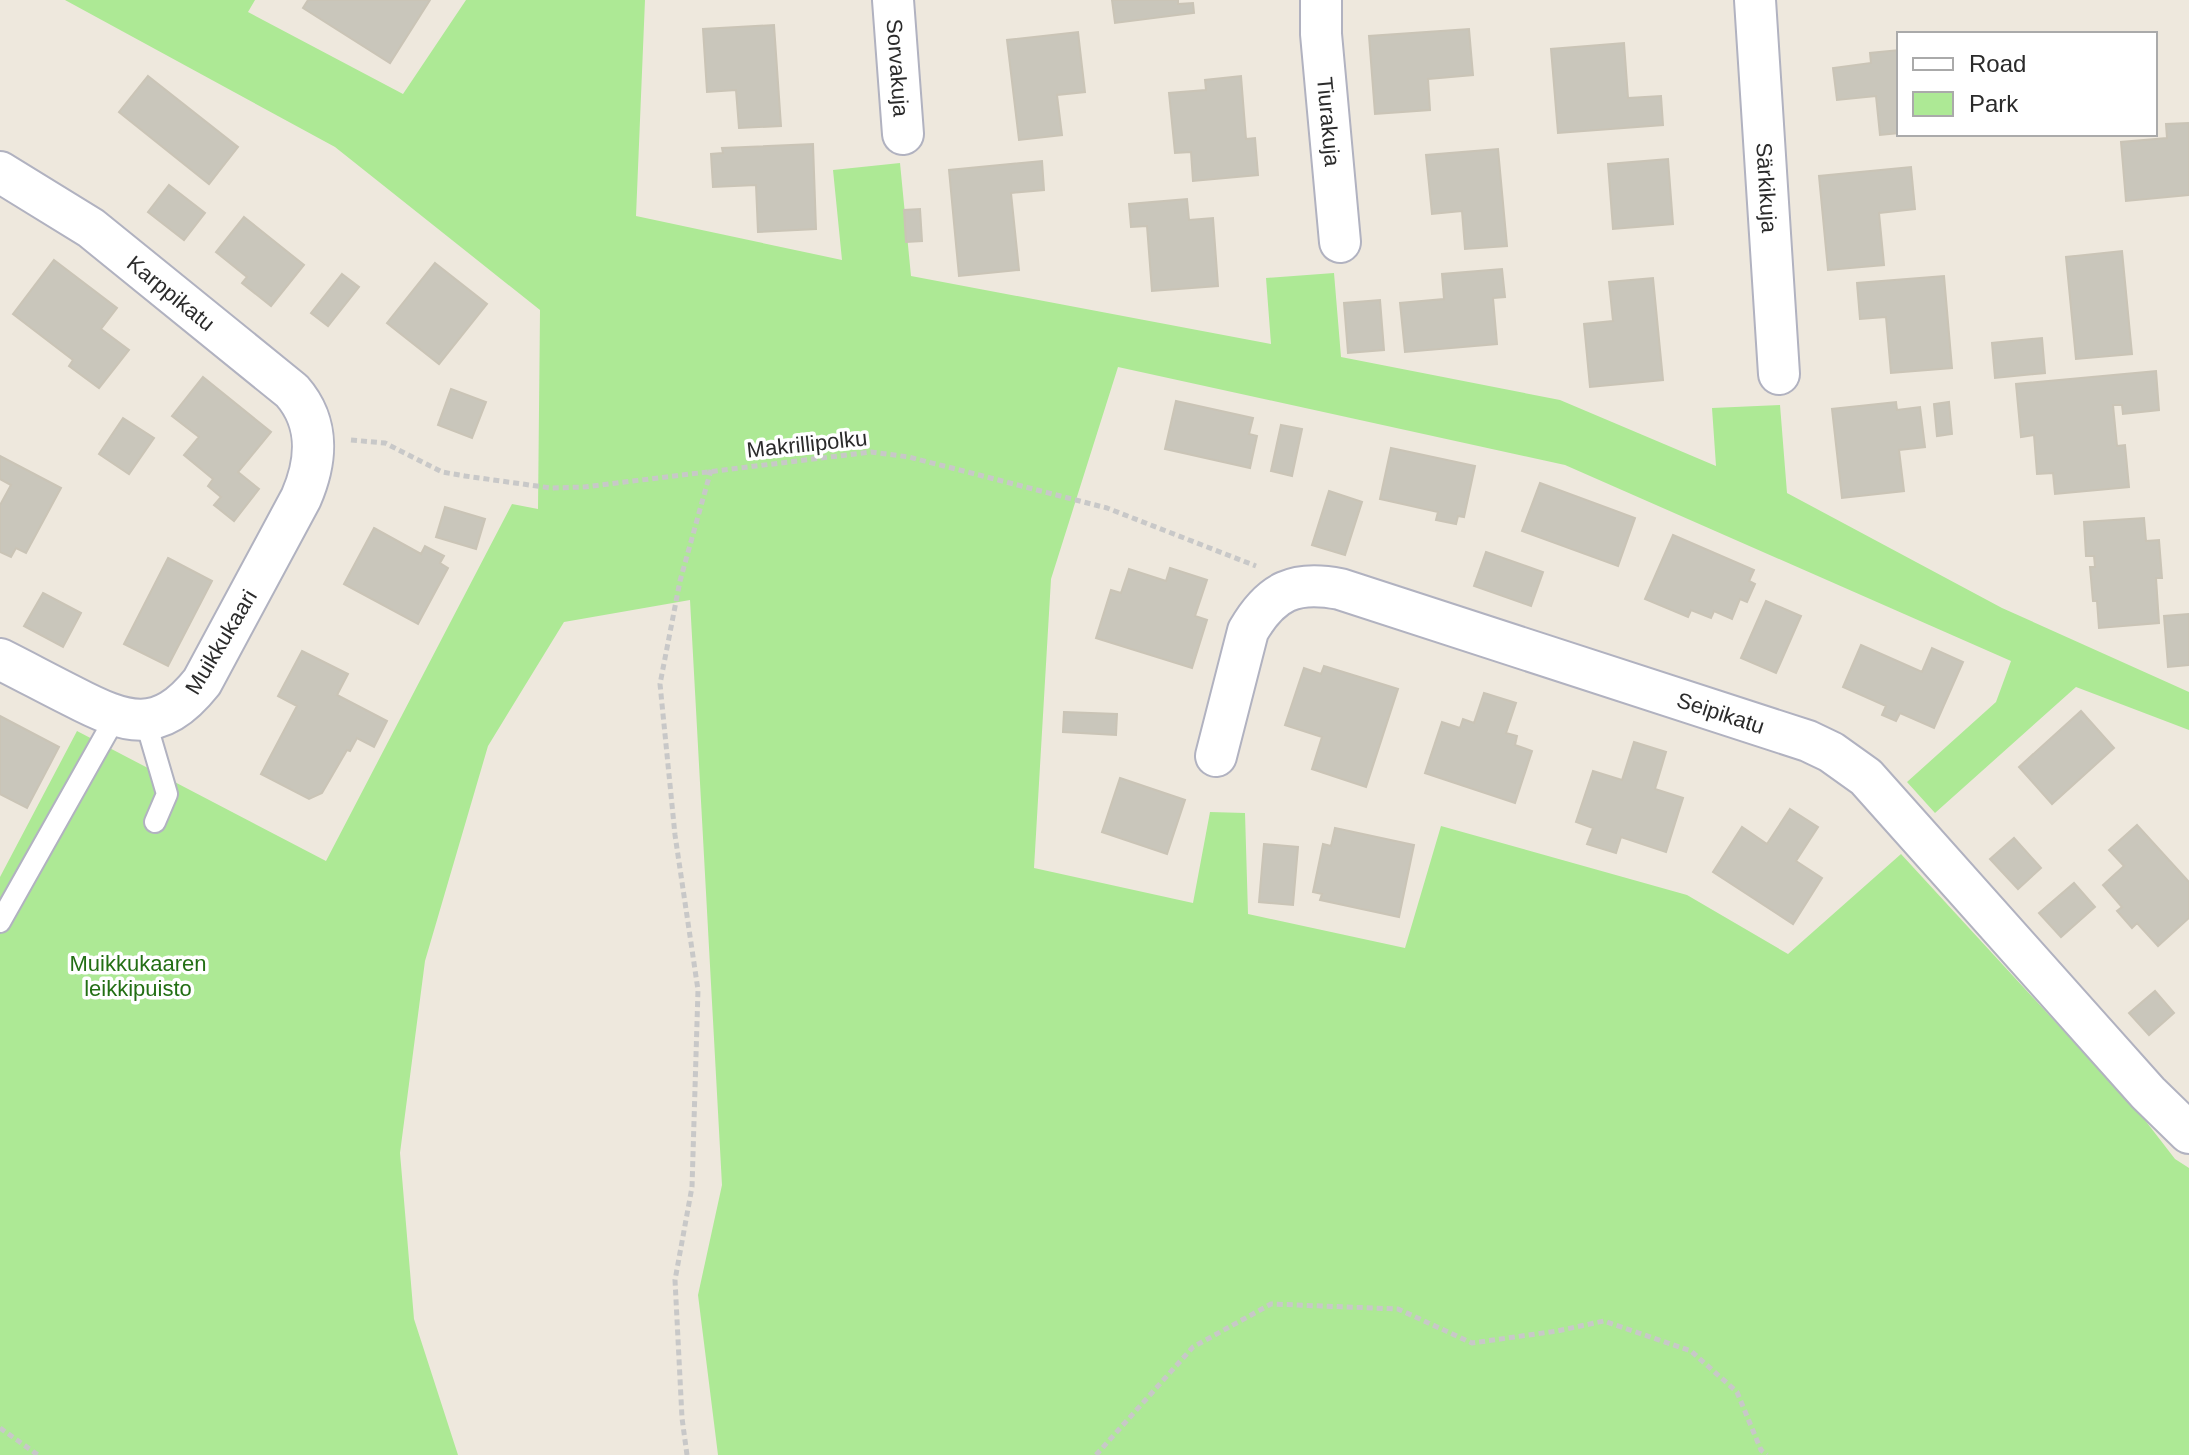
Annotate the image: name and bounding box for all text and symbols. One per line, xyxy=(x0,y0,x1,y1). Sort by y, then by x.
street label: Sorvakuja xyxy=(882,18,914,118)
legend xyxy=(1897,32,2157,136)
text: Road xyxy=(1969,50,2026,77)
street label: Tiurakuja xyxy=(1312,76,1346,168)
text: Park xyxy=(1969,90,2019,117)
street label: Särkikuja xyxy=(1752,142,1782,234)
street label: Karppikatu xyxy=(122,250,220,336)
street label: Makrillipolku xyxy=(746,425,868,463)
street label: Muikkukaari xyxy=(180,585,262,699)
street label: Seipikatu xyxy=(1674,687,1768,739)
park label: Muikkukaaren leikkipuisto xyxy=(70,951,206,1001)

